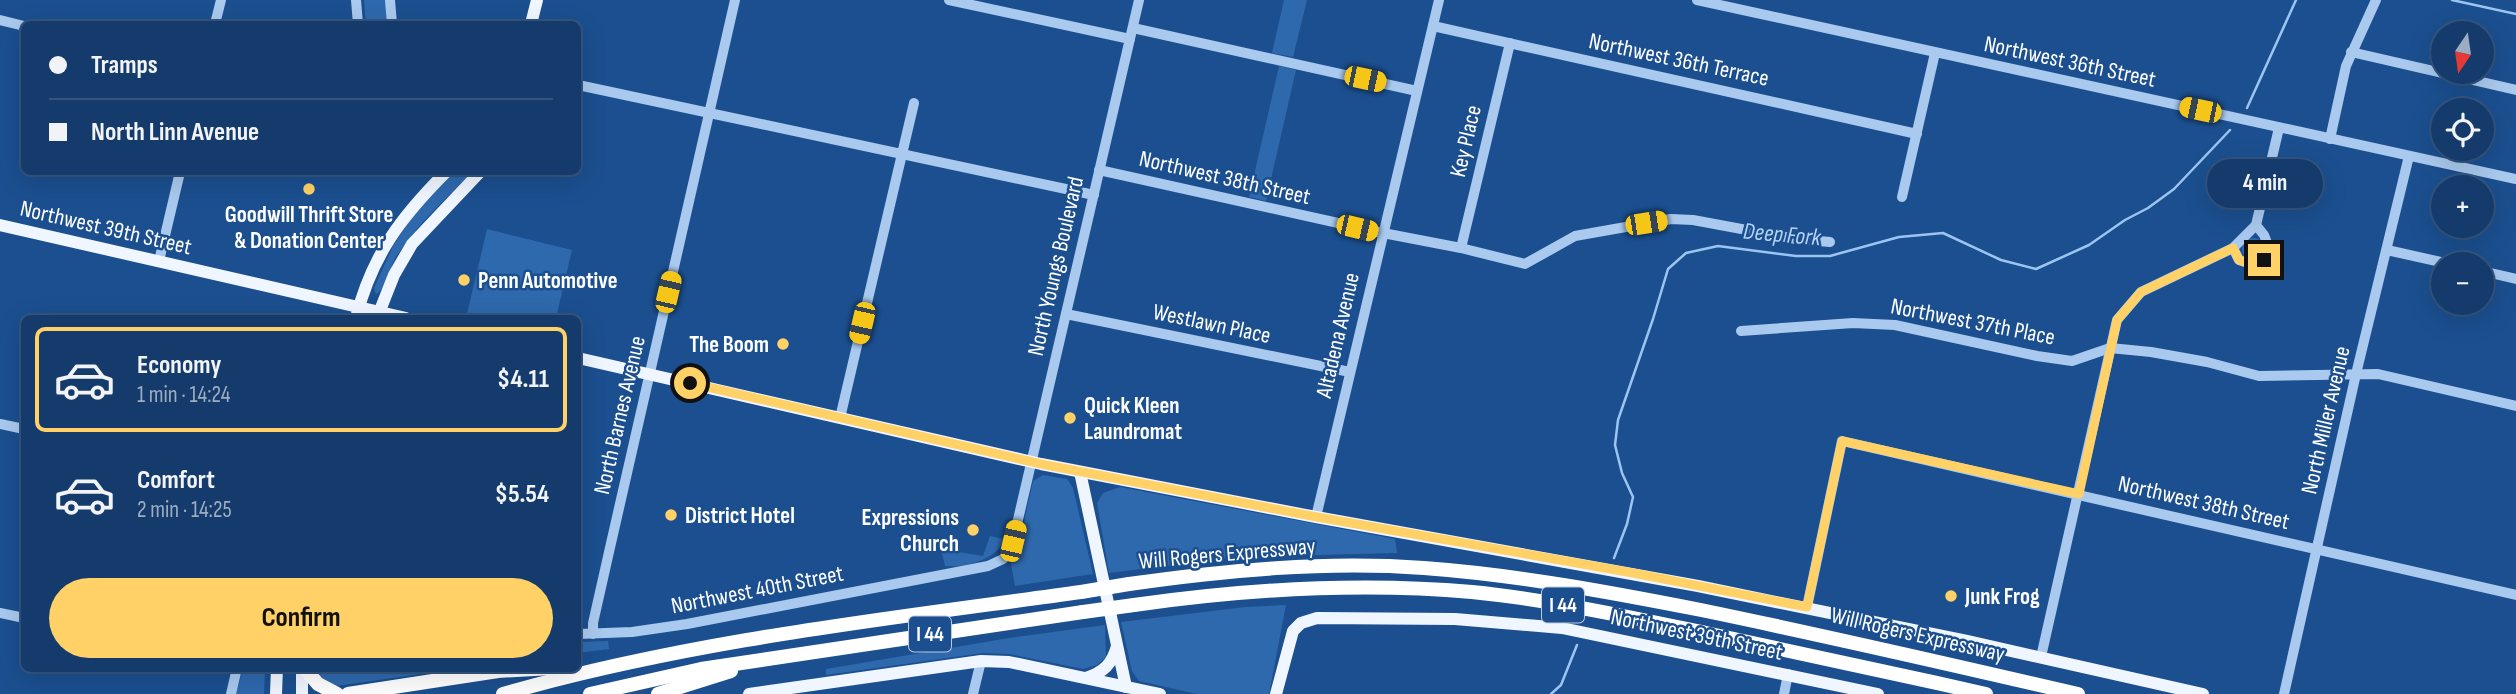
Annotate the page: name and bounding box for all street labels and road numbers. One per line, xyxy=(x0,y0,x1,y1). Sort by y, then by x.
street label: Northwest 36th Terrace xyxy=(1586,27,1771,93)
street label: Northwest 36th Street xyxy=(1981,30,2158,94)
street label: Key Place xyxy=(1444,103,1488,180)
street label: Northwest 38th Street xyxy=(1136,145,1313,211)
street label: North Youngs Boulevard xyxy=(1022,174,1090,359)
street label: Northwest 39th Street xyxy=(17,195,194,261)
street label: Altadena Avenue xyxy=(1310,270,1366,402)
street label: Northwest 37th Place xyxy=(1888,292,2057,352)
street label: Westlawn Place xyxy=(1150,298,1273,350)
street label: North Barnes Avenue xyxy=(588,333,652,497)
street label: North Miller Avenue xyxy=(2295,344,2357,497)
street label: Northwest 38th Street xyxy=(2115,470,2292,536)
street label: Will Rogers Expressway xyxy=(1138,532,1317,576)
street label: Northwest 40th Street xyxy=(669,560,846,620)
road number: I 44 xyxy=(1542,588,1584,622)
street label: Will Rogers Expressway xyxy=(1828,601,2007,669)
street label: Northwest 39th Street xyxy=(1608,603,1785,667)
road number: I 44 xyxy=(909,616,951,652)

